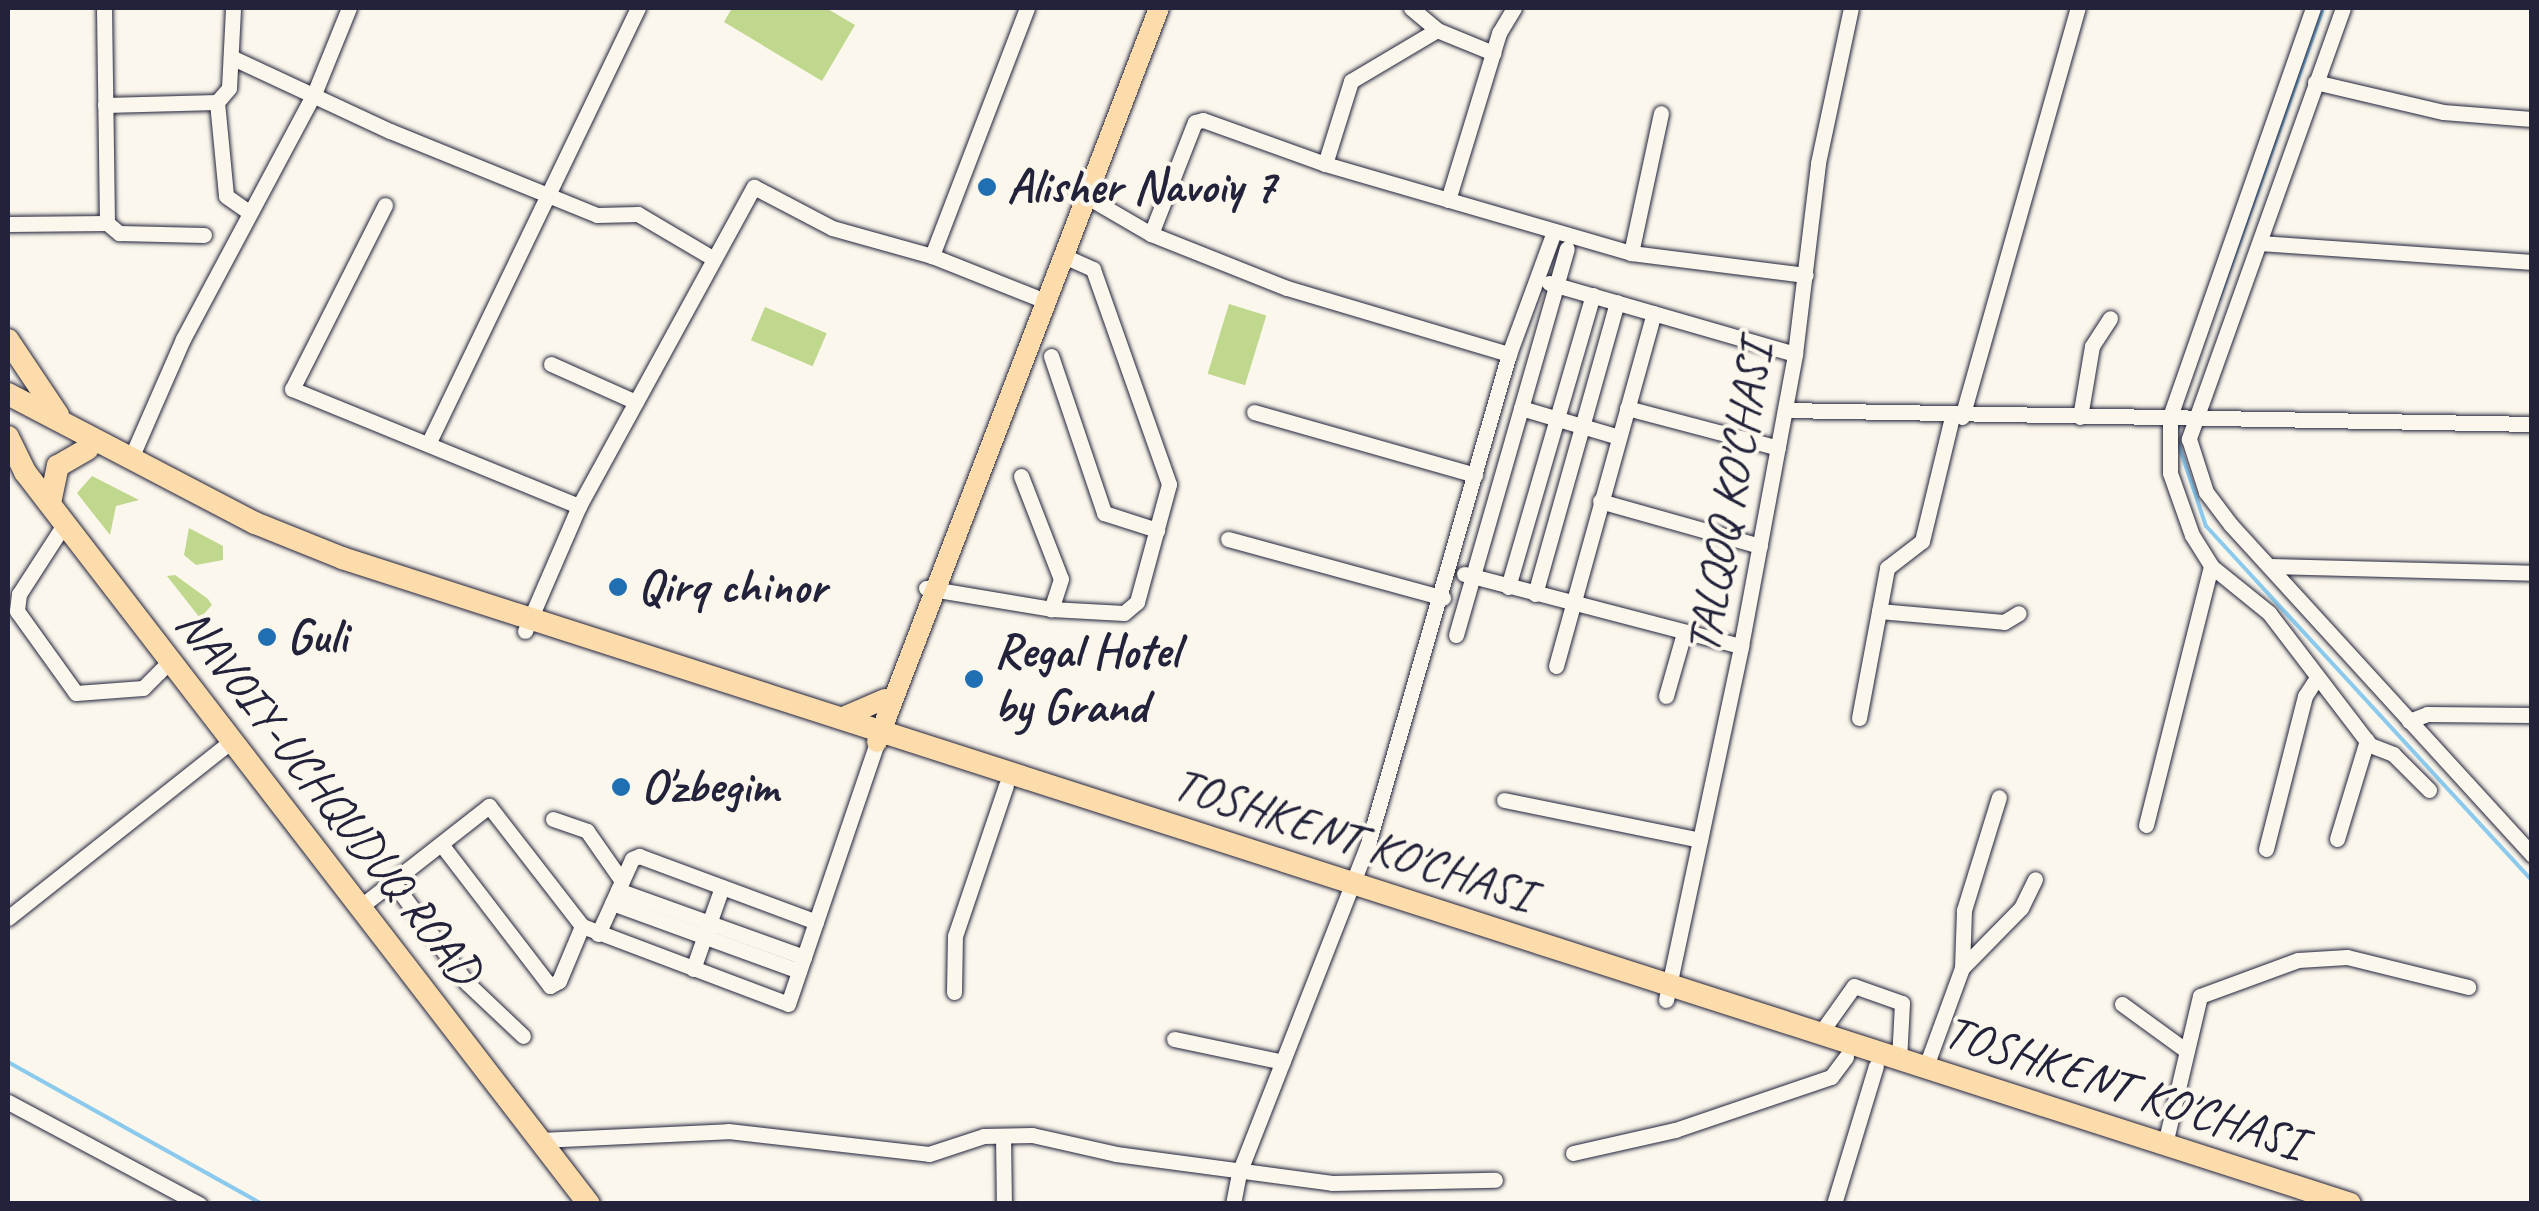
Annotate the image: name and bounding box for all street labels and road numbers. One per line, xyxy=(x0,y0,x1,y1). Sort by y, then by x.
street label: TALQOQ KO'CHASI xyxy=(1673,338,1785,658)
street label: NAVOIY-UCHQUDUQ ROAD xyxy=(163,595,495,997)
street label: TOSHKENT KO'CHASI xyxy=(1166,754,1540,924)
street label: TOSHKENT KO'CHASI xyxy=(1937,1002,2311,1172)

